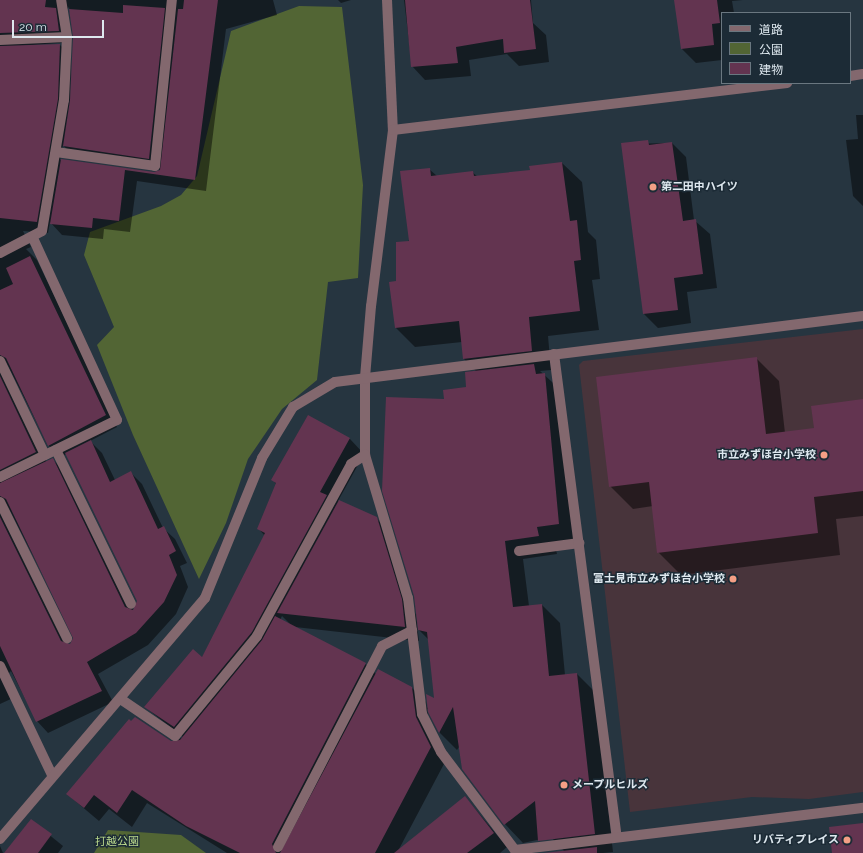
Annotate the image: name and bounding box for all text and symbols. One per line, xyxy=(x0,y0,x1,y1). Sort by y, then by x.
scale bar xyxy=(14,12,106,38)
legend xyxy=(721,12,851,84)
text: 20 m xyxy=(19,20,47,34)
text: 道路 xyxy=(759,23,783,37)
text: 公園 xyxy=(759,43,783,57)
text: 建物 xyxy=(759,63,783,77)
place label: 第二田中ハイツ xyxy=(661,180,738,194)
marker: 第二田中ハイツ xyxy=(648,182,658,192)
place label: 市立みずほ台小学校 xyxy=(717,448,816,462)
marker: 市立みずほ台小学校 xyxy=(819,450,829,460)
place label: 富士見市立みずほ台小学校 xyxy=(593,572,725,586)
marker: 富士見市立みずほ台小学校 xyxy=(728,574,738,584)
place label: メープルヒルズ xyxy=(572,778,649,792)
marker: メープルヒルズ xyxy=(559,780,569,790)
place label: リバティプレイス xyxy=(751,833,839,847)
park label: 打越公園 xyxy=(95,835,139,849)
marker: リバティプレイス xyxy=(842,835,852,845)

